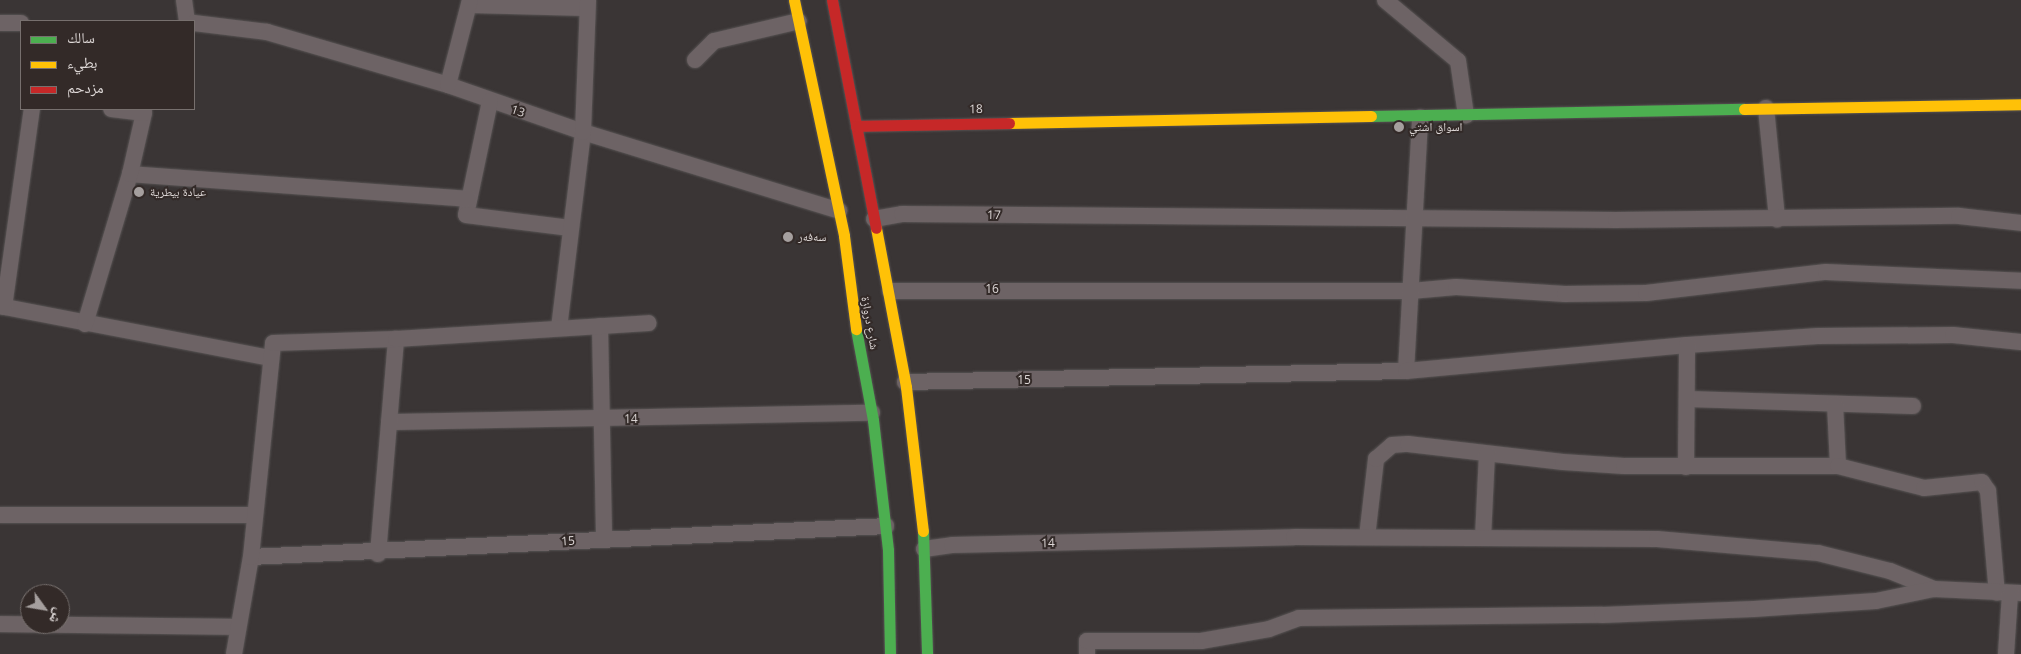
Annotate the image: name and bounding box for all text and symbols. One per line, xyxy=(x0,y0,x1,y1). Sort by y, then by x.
legend xyxy=(20,20,195,110)
text: سالك xyxy=(67,27,95,47)
text: بطيء xyxy=(67,52,97,72)
text: مزدحم xyxy=(67,77,104,97)
street label: 13 xyxy=(509,102,527,120)
street label: 18 xyxy=(969,102,983,116)
place label: اسواق اشتي xyxy=(1409,120,1462,134)
marker: اسواق اشتي xyxy=(1393,121,1405,133)
marker: عيادة بيطرية xyxy=(132,185,146,199)
place label: عيادة بيطرية xyxy=(150,185,206,199)
street label: 17 xyxy=(987,208,1001,222)
place label: سەفەر xyxy=(798,230,826,244)
marker: سەفەر xyxy=(782,231,794,243)
street label: 16 xyxy=(985,282,999,296)
street label: شارع دروازة xyxy=(858,295,882,351)
street label: 15 xyxy=(1017,373,1031,387)
street label: 14 xyxy=(624,412,638,426)
street label: 15 xyxy=(561,533,575,549)
street label: 14 xyxy=(1041,536,1055,550)
north arrow xyxy=(20,584,70,634)
text: ش xyxy=(45,605,69,628)

